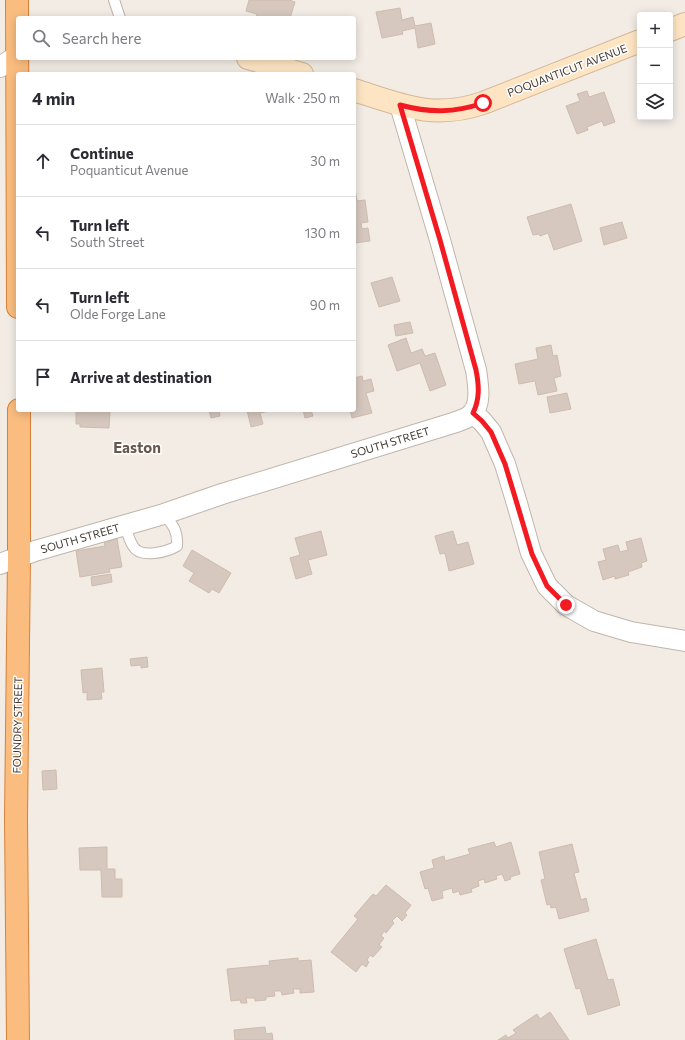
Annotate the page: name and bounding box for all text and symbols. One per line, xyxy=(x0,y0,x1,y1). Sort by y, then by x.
map controls xyxy=(637,12,673,120)
button: + xyxy=(637,12,673,48)
search box xyxy=(16,16,356,60)
icon: search xyxy=(30,27,52,49)
text: Search here xyxy=(62,29,141,47)
street label: POQUANTICUT AVENUE xyxy=(505,41,629,99)
button: − xyxy=(637,48,673,84)
button: layers xyxy=(637,84,673,120)
text: 4 min xyxy=(32,88,75,109)
text: Walk · 250 m xyxy=(265,90,340,106)
route start xyxy=(474,94,492,112)
text: Continue xyxy=(70,144,134,162)
icon: ahead xyxy=(32,150,54,172)
text: 30 m xyxy=(310,153,340,169)
text: Poquanticut Avenue xyxy=(70,162,188,178)
text: Turn left xyxy=(70,216,129,234)
icon: left xyxy=(32,222,54,244)
text: 130 m xyxy=(305,225,340,241)
text: South Street xyxy=(70,234,145,250)
text: Turn left xyxy=(70,288,129,306)
icon: left xyxy=(32,294,54,316)
text: 90 m xyxy=(310,297,340,313)
text: Olde Forge Lane xyxy=(70,306,166,322)
icon: arrive xyxy=(32,366,54,388)
text: Arrive at destination xyxy=(70,368,212,386)
street label: SOUTH STREET xyxy=(349,424,431,460)
district label: Easton xyxy=(113,438,161,456)
street label: SOUTH STREET xyxy=(39,520,121,556)
route end xyxy=(557,596,575,614)
street label: FOUNDRY STREET xyxy=(10,676,24,774)

